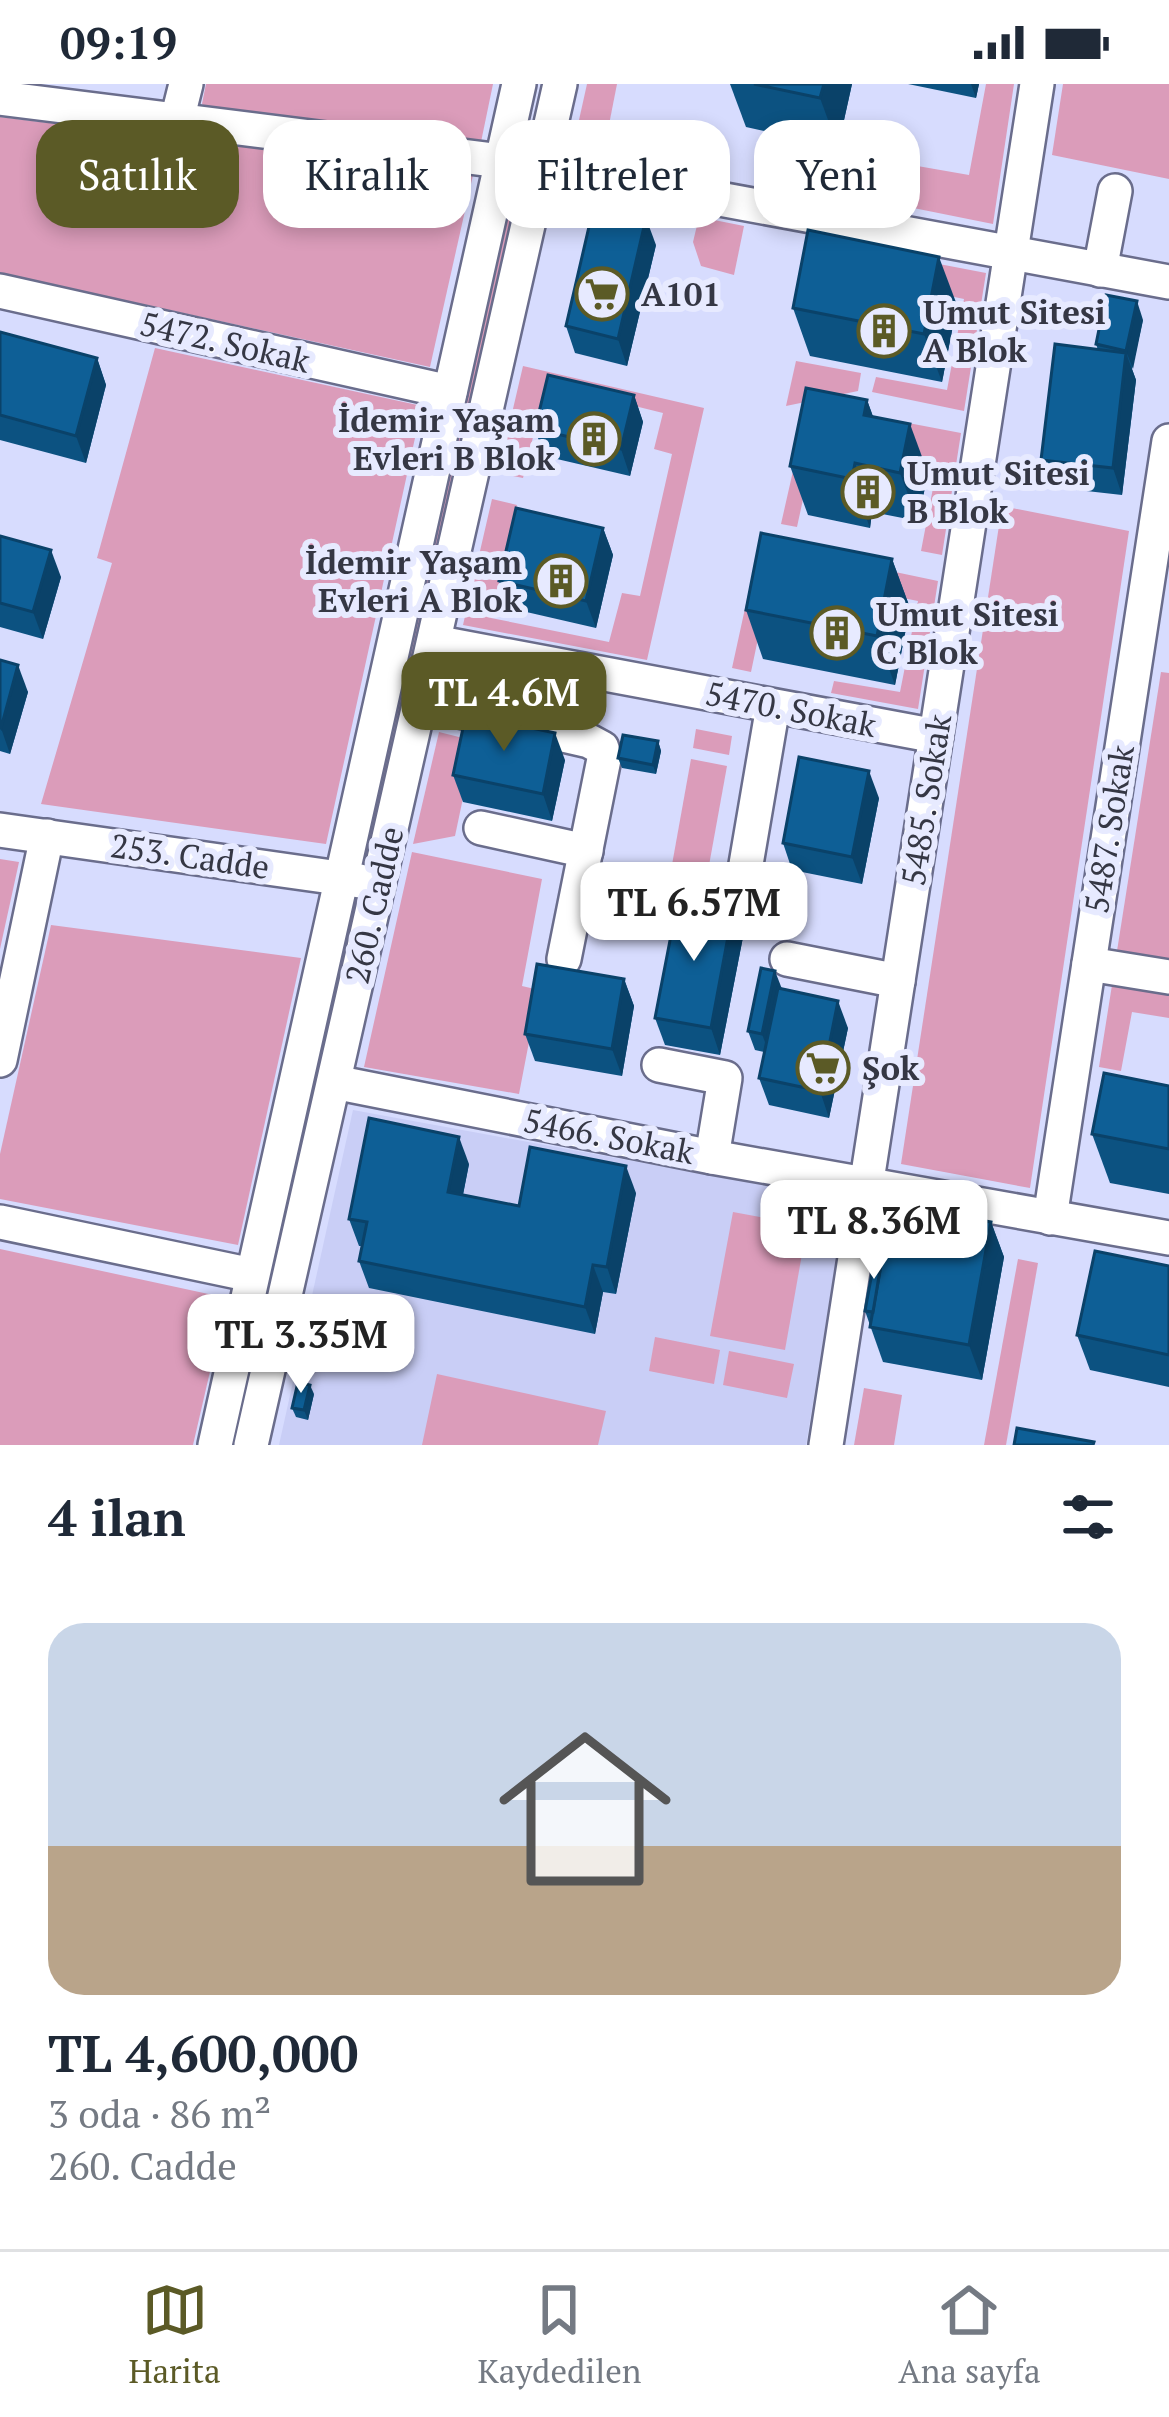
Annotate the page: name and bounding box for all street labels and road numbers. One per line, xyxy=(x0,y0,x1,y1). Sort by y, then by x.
street label: 5472. Sokak xyxy=(136,301,315,382)
street label: 5470. Sokak xyxy=(702,671,881,746)
street label: 5485. Sokak xyxy=(891,710,960,889)
street label: 5487. Sokak xyxy=(1074,741,1143,916)
street label: 260. Cadde xyxy=(335,822,412,988)
street label: 253. Cadde xyxy=(108,823,272,888)
street label: 5466. Sokak xyxy=(520,1098,699,1173)

